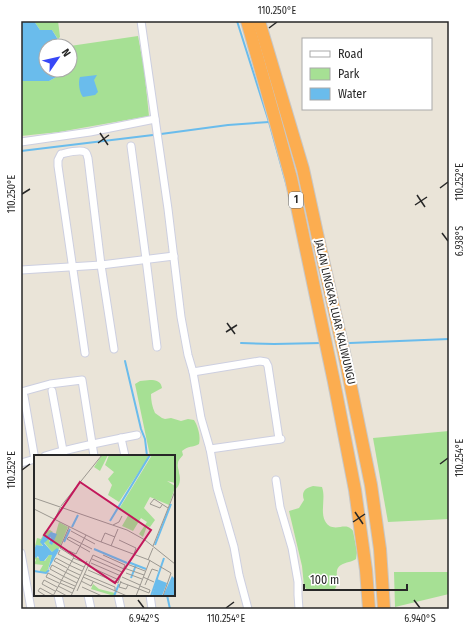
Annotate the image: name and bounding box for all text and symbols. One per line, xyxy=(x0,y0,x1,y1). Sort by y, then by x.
text: 110.250°E xyxy=(258,5,297,17)
north arrow xyxy=(38,38,78,78)
legend xyxy=(302,38,432,110)
text: N xyxy=(59,46,73,59)
text: Road xyxy=(338,47,363,61)
text: Park xyxy=(338,67,360,81)
text: Water xyxy=(338,87,367,101)
text: 110.252°E xyxy=(454,163,466,201)
text: 110.250°E xyxy=(6,174,18,213)
road number: 1 xyxy=(289,192,303,208)
text: 6.938°S xyxy=(454,226,466,256)
street label: JALAN LINGKAR LUAR KALIWUNGU xyxy=(312,238,358,386)
text: 110.254°E xyxy=(454,439,466,477)
text: 110.252°E xyxy=(6,451,18,489)
inset map xyxy=(34,455,175,596)
scale bar xyxy=(304,566,407,592)
text: 100 m xyxy=(310,573,339,587)
text: 6.942°S xyxy=(129,613,159,625)
text: 110.254°E xyxy=(207,613,245,625)
text: 6.940°S xyxy=(404,613,436,625)

